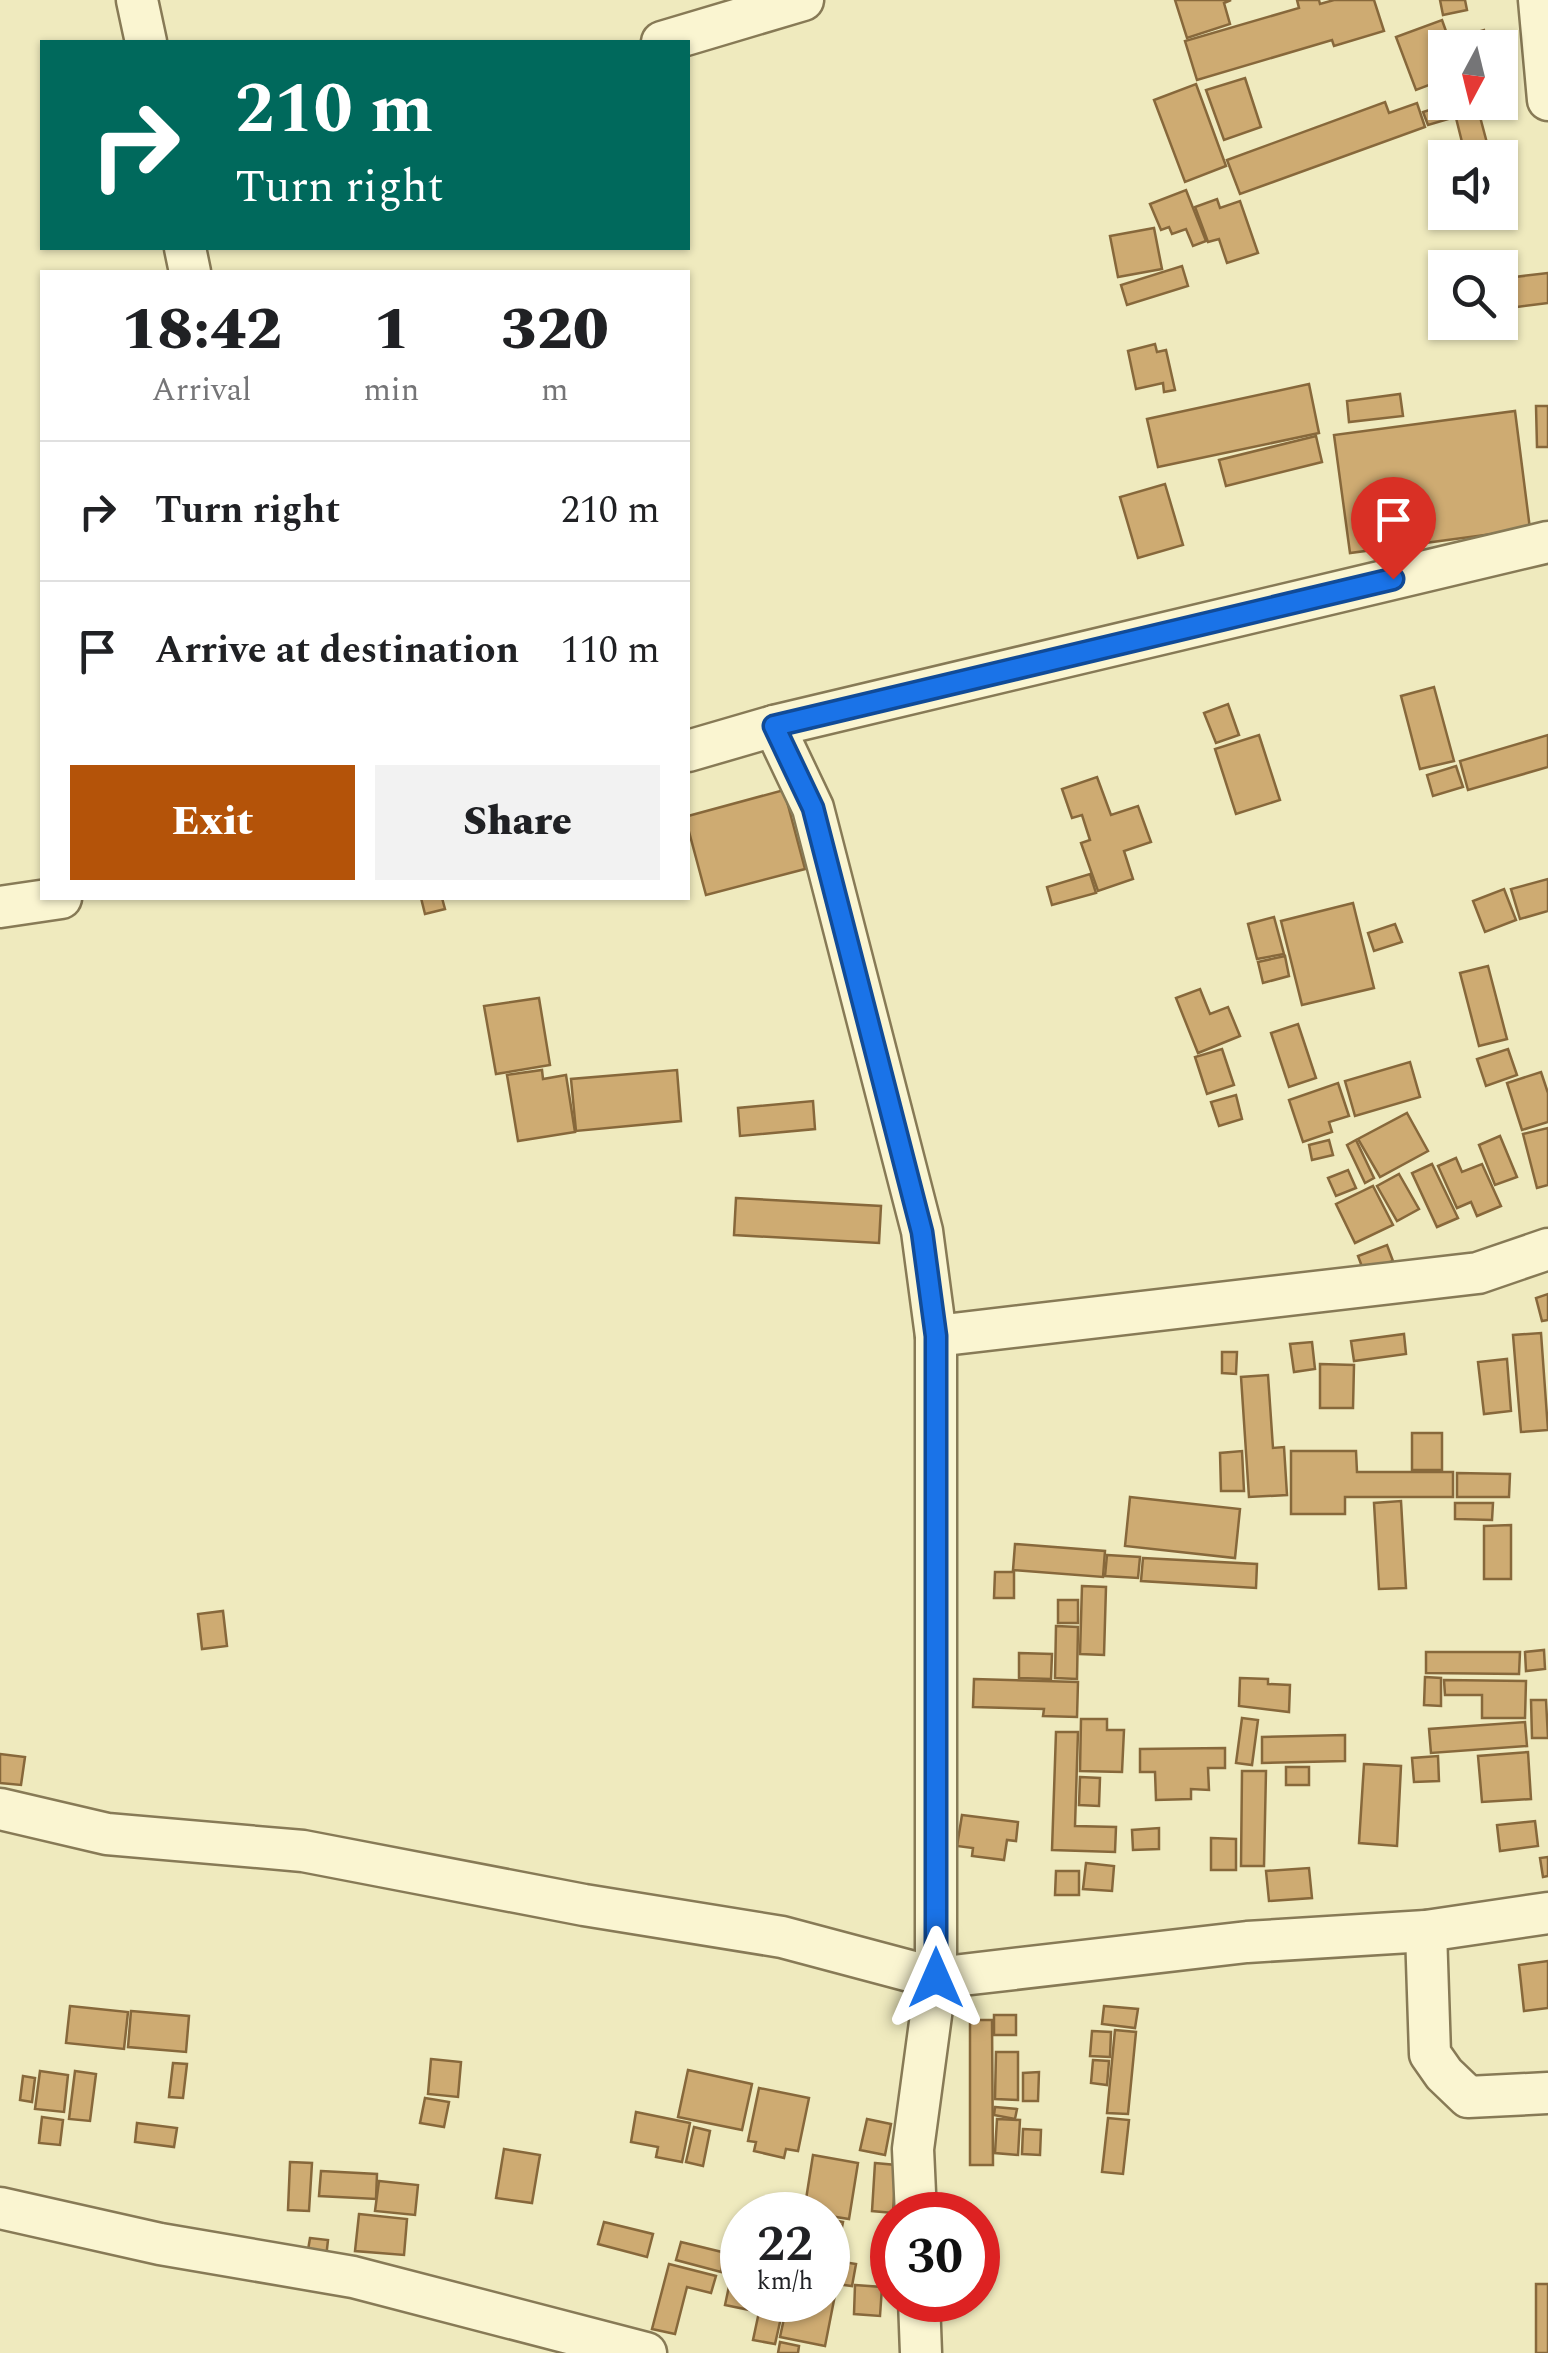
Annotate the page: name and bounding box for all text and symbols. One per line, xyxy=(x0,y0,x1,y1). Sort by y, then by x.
north arrow xyxy=(1428,30,1518,120)
map controls xyxy=(1428,30,1518,340)
text: 210 m xyxy=(235,57,433,163)
icon: right xyxy=(70,80,200,210)
button: sound xyxy=(1428,140,1518,230)
text: Turn right xyxy=(235,153,444,222)
button: search xyxy=(1428,250,1518,340)
text: 18:42 xyxy=(121,284,282,376)
text: 1 xyxy=(373,284,409,376)
text: 320 xyxy=(501,284,609,376)
text: Arrival xyxy=(152,366,252,415)
text: min xyxy=(363,366,419,415)
text: m xyxy=(541,366,568,415)
pin xyxy=(1351,477,1436,580)
text: Turn right xyxy=(155,482,340,540)
text: 210 m xyxy=(561,482,660,540)
icon: right xyxy=(70,484,125,539)
icon: arrive xyxy=(1366,492,1421,547)
text: Arrive at destination xyxy=(155,622,519,680)
text: 110 m xyxy=(561,622,660,680)
icon: arrive xyxy=(70,624,125,679)
button: Exit xyxy=(70,765,355,880)
button: Share xyxy=(375,765,660,880)
position arrow xyxy=(884,1926,988,2030)
speed limit sign: 30 xyxy=(870,2192,1000,2322)
text: 22 xyxy=(757,2207,813,2283)
text: km/h xyxy=(757,2263,813,2301)

